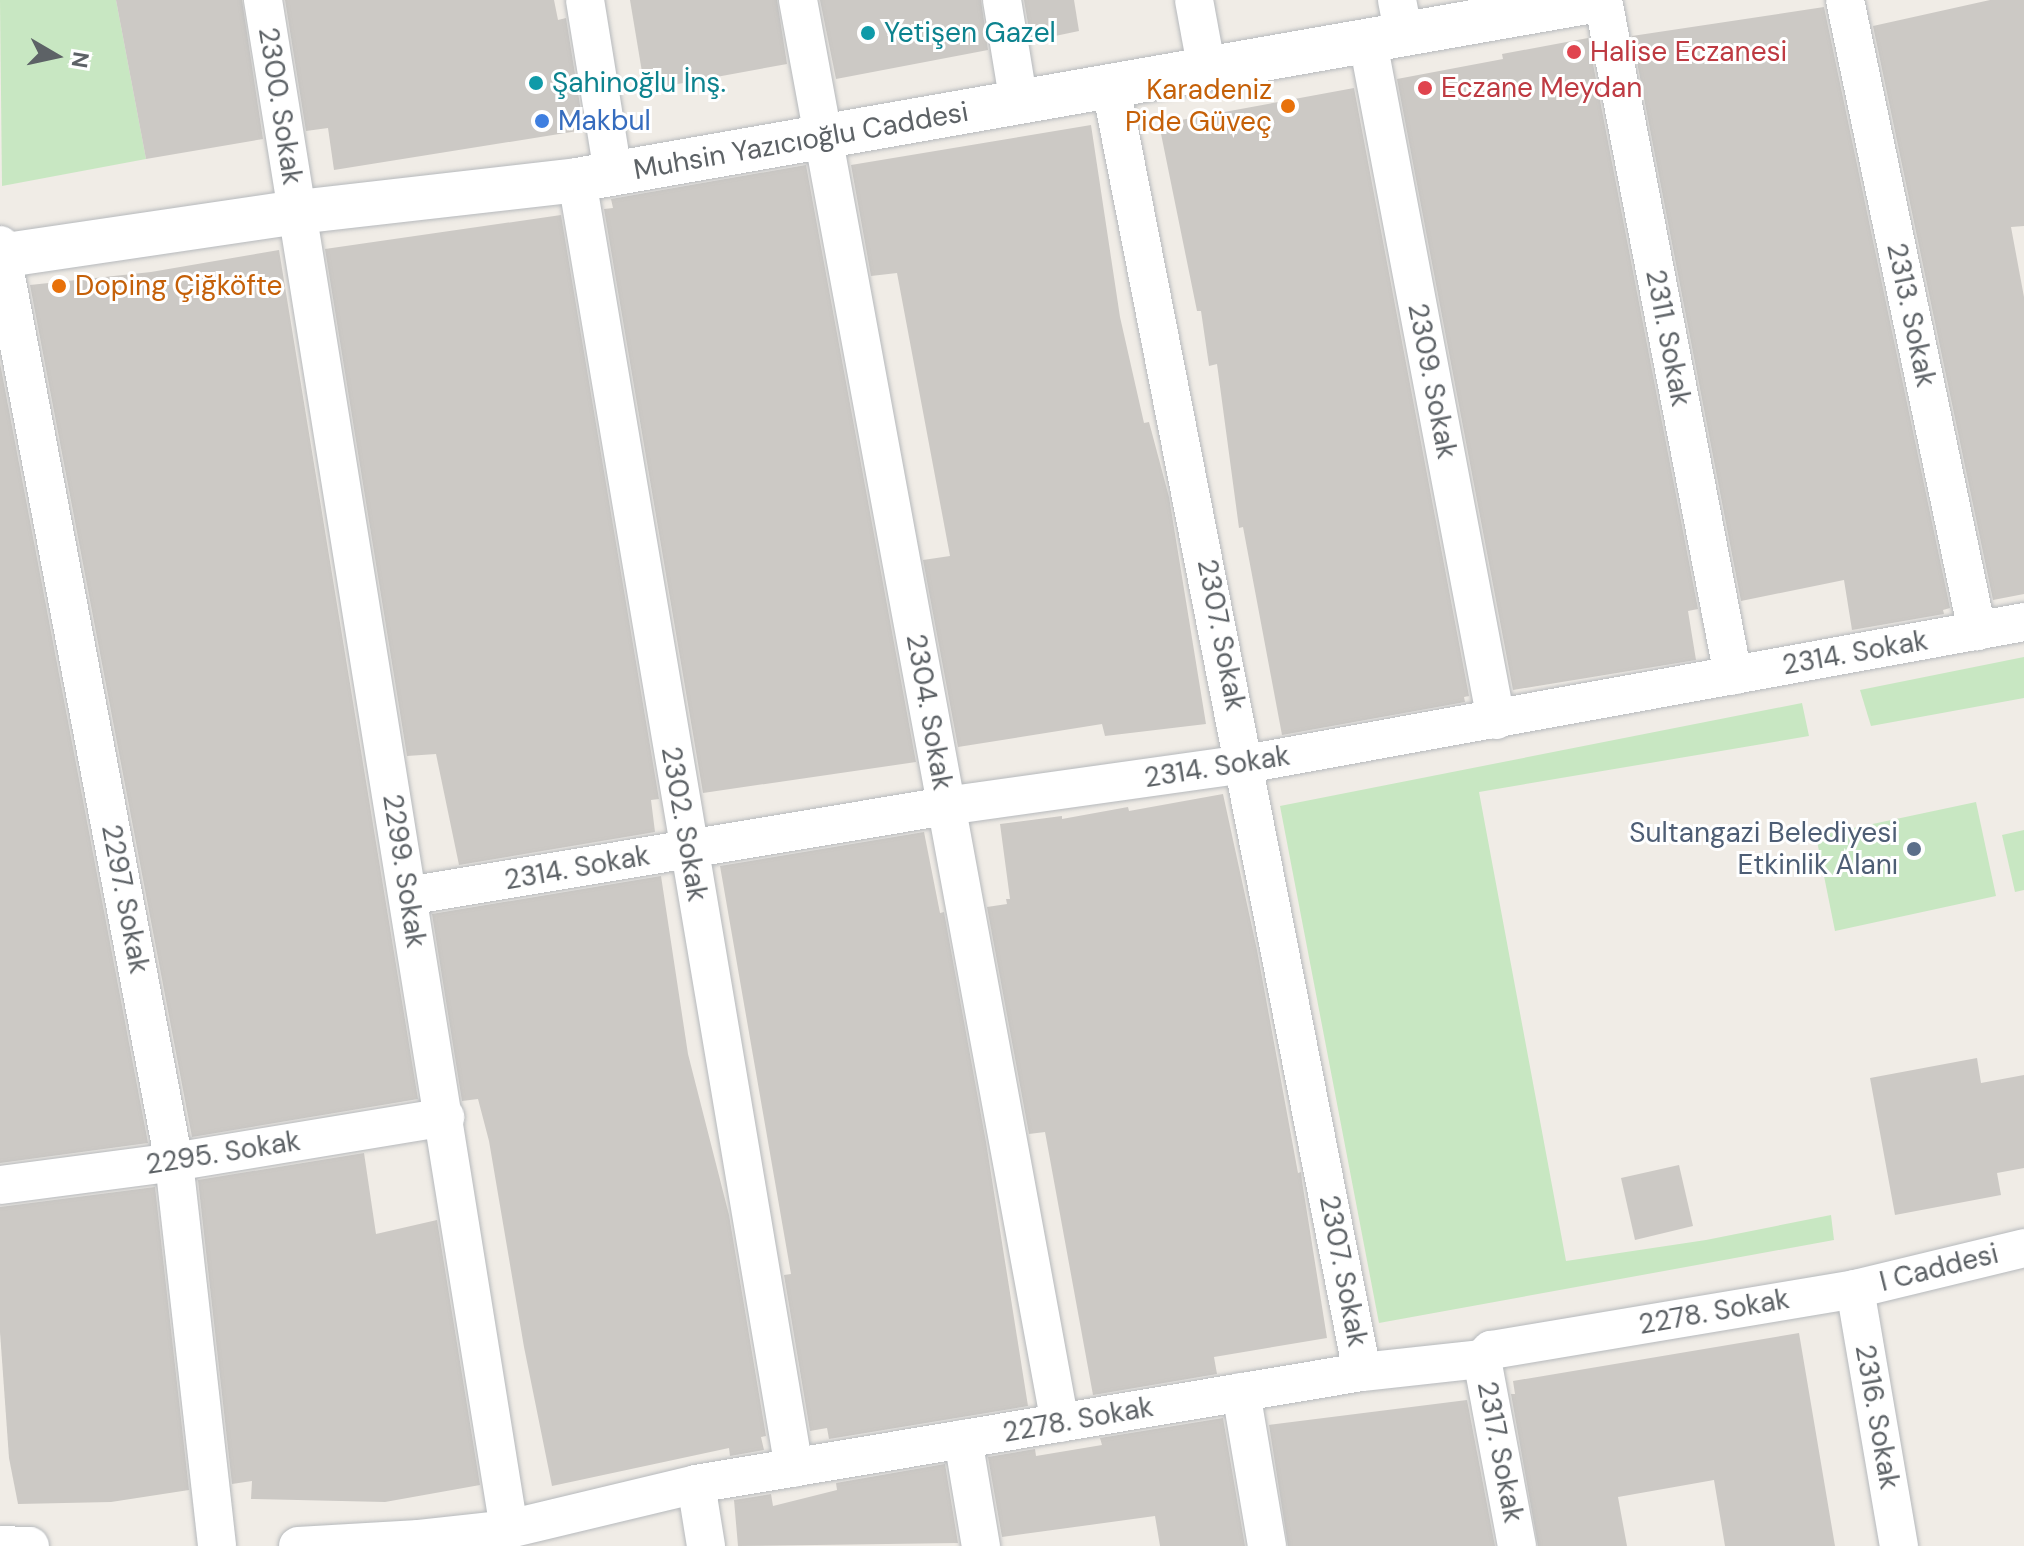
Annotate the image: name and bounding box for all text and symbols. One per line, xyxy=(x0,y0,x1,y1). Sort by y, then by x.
north arrow xyxy=(16,16,96,96)
place label: Yetişen Gazel xyxy=(884,16,1056,50)
marker: Yetişen Gazel xyxy=(859,24,877,42)
street label: 2300. Sokak xyxy=(251,25,309,187)
place label: Halise Eczanesi xyxy=(1590,35,1787,69)
marker: Halise Eczanesi xyxy=(1565,43,1583,61)
text: N xyxy=(65,50,96,70)
place label: Şahinoğlu İnş. xyxy=(552,66,726,100)
place label: Eczane Meydan xyxy=(1441,71,1642,105)
place label: Karadeniz Pide Güveç xyxy=(1125,73,1272,139)
marker: Şahinoğlu İnş. xyxy=(527,74,545,92)
marker: Eczane Meydan xyxy=(1416,79,1434,97)
street label: Muhsin Yazıcıoğlu Caddesi xyxy=(631,95,971,187)
marker: Karadeniz Pide Güveç xyxy=(1279,97,1297,115)
place label: Makbul xyxy=(558,104,651,138)
marker: Makbul xyxy=(533,112,551,130)
street label: 2313. Sokak xyxy=(1879,240,1943,390)
street label: 2311. Sokak xyxy=(1638,267,1698,409)
place label: Doping Çiğköfte xyxy=(75,269,282,303)
marker: Doping Çiğköfte xyxy=(50,277,68,295)
street label: 2309. Sokak xyxy=(1400,300,1464,462)
street label: 2307. Sokak xyxy=(1190,556,1252,714)
street label: 2314. Sokak xyxy=(1780,624,1930,682)
street label: 2304. Sokak xyxy=(899,631,959,793)
street label: 2314. Sokak xyxy=(1142,739,1292,795)
street label: 2302. Sokak xyxy=(654,744,714,904)
street label: 2299. Sokak xyxy=(375,792,433,950)
place label: Sultangazi Belediyesi Etkinlik Alanı xyxy=(1629,816,1898,882)
street label: 2297. Sokak xyxy=(94,822,156,976)
street label: 2314. Sokak xyxy=(502,839,652,897)
marker: Sultangazi Belediyesi Etkinlik Alanı xyxy=(1905,840,1923,858)
street label: 2295. Sokak xyxy=(143,1124,303,1182)
street label: 2307. Sokak xyxy=(1312,1192,1374,1350)
street label: I Caddesi xyxy=(1876,1237,2002,1299)
street label: 2278. Sokak xyxy=(1636,1282,1792,1342)
street label: 2316. Sokak xyxy=(1848,1342,1906,1492)
street label: 2317. Sokak xyxy=(1470,1378,1530,1526)
street label: 2278. Sokak xyxy=(1000,1390,1156,1450)

